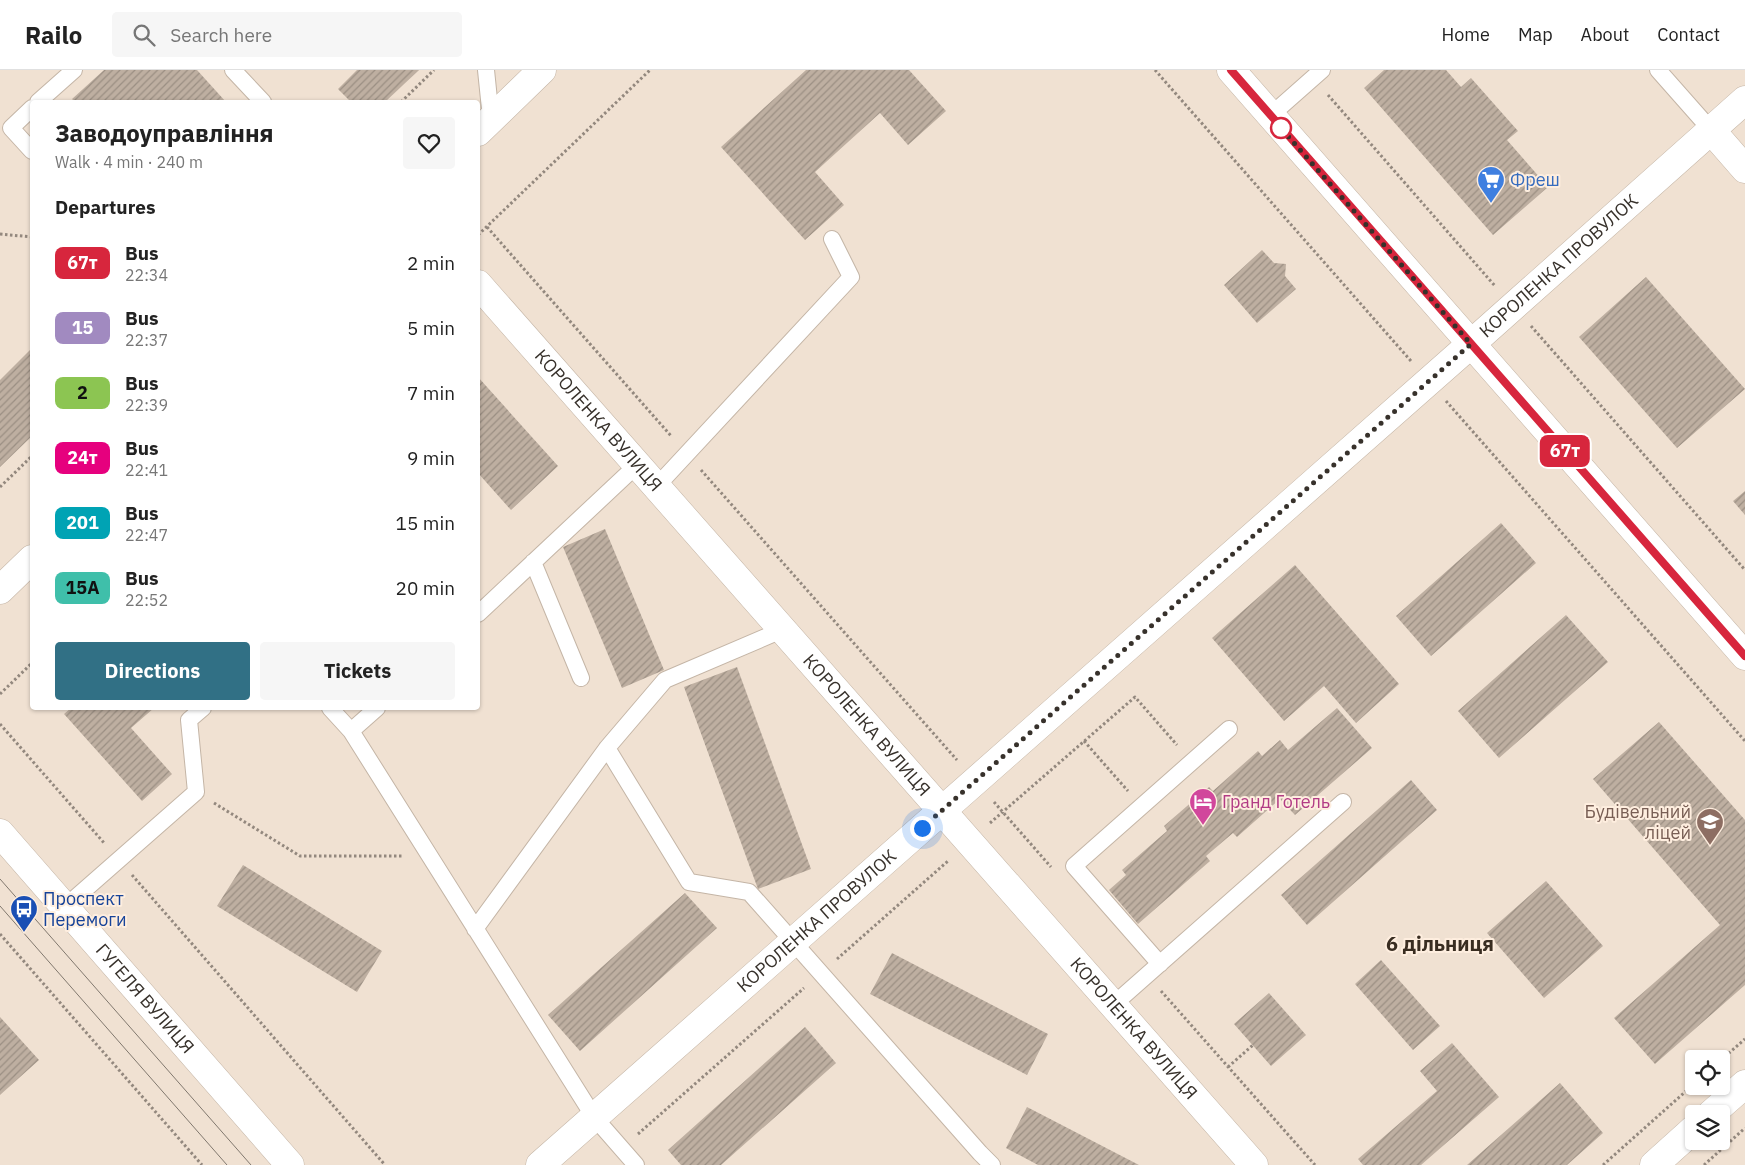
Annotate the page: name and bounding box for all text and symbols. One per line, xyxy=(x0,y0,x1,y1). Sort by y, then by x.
search box xyxy=(112,12,462,57)
text: Railo xyxy=(25,19,82,51)
icon: search xyxy=(130,21,158,49)
text: Search here xyxy=(170,23,272,47)
text: Home xyxy=(1442,23,1490,46)
text: Map xyxy=(1518,23,1553,46)
text: About xyxy=(1581,23,1629,46)
text: Contact xyxy=(1657,23,1720,46)
text: Заводоуправління xyxy=(55,117,274,149)
button: heart xyxy=(403,117,455,169)
unlabelled marker xyxy=(1270,117,1292,139)
text: Walk · 4 min · 240 m xyxy=(55,152,203,172)
supermarket icon: Фреш xyxy=(1476,165,1506,204)
place label: Фреш xyxy=(1510,168,1560,191)
street label: КОРОЛЕНКА ПРОВУЛОК xyxy=(1474,188,1643,342)
text: Departures xyxy=(55,195,155,219)
text: Bus xyxy=(125,241,159,265)
text: 67т xyxy=(67,251,98,274)
text: 2 min xyxy=(407,251,455,275)
text: 22:34 xyxy=(125,265,168,285)
text: Bus xyxy=(125,306,159,330)
text: 15 xyxy=(72,316,93,339)
text: 5 min xyxy=(407,316,455,340)
text: 22:37 xyxy=(125,330,168,350)
street label: КОРОЛЕНКА ВУЛИЦЯ xyxy=(530,344,667,496)
text: Bus xyxy=(125,371,159,395)
text: 2 xyxy=(77,381,88,404)
text: 7 min xyxy=(407,381,455,405)
text: 22:39 xyxy=(125,395,168,415)
line badge: 67т xyxy=(1536,435,1594,467)
text: Bus xyxy=(125,436,159,460)
text: 67т xyxy=(1550,439,1580,462)
text: 24т xyxy=(67,446,98,469)
text: 9 min xyxy=(407,446,455,470)
text: 22:41 xyxy=(125,460,168,480)
text: Bus xyxy=(125,501,159,525)
text: 201 xyxy=(66,511,99,534)
text: 15 min xyxy=(396,511,455,535)
text: 22:47 xyxy=(125,525,168,545)
text: Bus xyxy=(125,566,159,590)
text: 15А xyxy=(66,576,99,599)
text: 20 min xyxy=(396,576,455,600)
text: 22:52 xyxy=(125,590,168,610)
button: Directions xyxy=(55,642,250,700)
button: Tickets xyxy=(260,642,455,700)
street label: КОРОЛЕНКА ВУЛИЦЯ xyxy=(798,649,936,801)
hotel icon: Гранд Готель xyxy=(1188,787,1218,826)
place label: Гранд Готель xyxy=(1222,790,1330,813)
place label: Будівельний ліцей xyxy=(1585,800,1691,844)
school or university icon: Будівельний ліцей xyxy=(1695,807,1725,846)
your location xyxy=(910,816,935,841)
street label: КОРОЛЕНКА ПРОВУЛОК xyxy=(732,844,901,997)
place label: Проспект Перемоги xyxy=(43,887,127,931)
bus stop icon: Проспект Перемоги xyxy=(9,894,39,933)
district label: 6 дільниця xyxy=(1386,930,1494,957)
street label: ГУГЕЛЯ ВУЛИЦЯ xyxy=(91,939,199,1058)
street label: КОРОЛЕНКА ВУЛИЦЯ xyxy=(1065,952,1203,1104)
map controls xyxy=(1685,1050,1730,1150)
button: locate xyxy=(1685,1050,1730,1095)
button: layers xyxy=(1685,1105,1730,1150)

